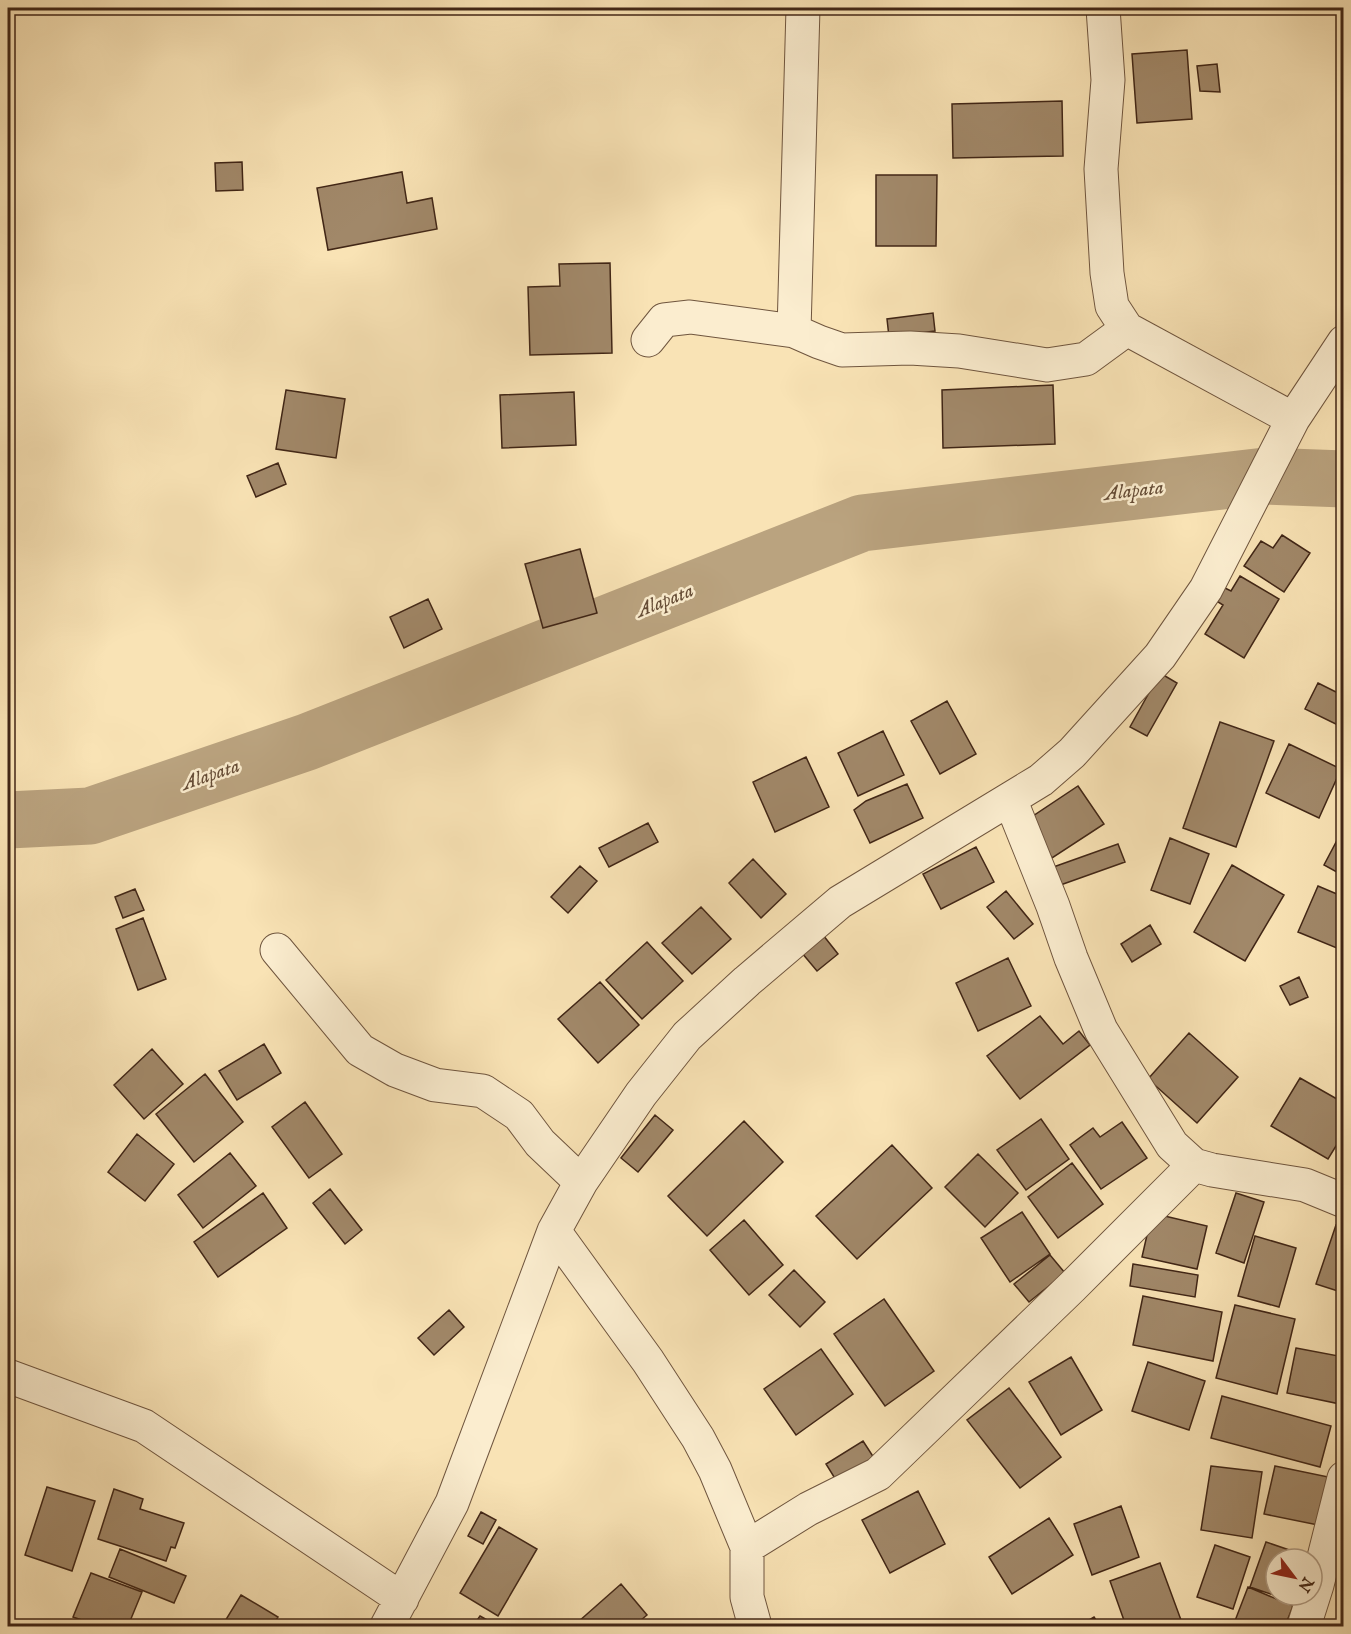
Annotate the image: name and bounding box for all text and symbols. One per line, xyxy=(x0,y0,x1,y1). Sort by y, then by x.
water label: Alapata xyxy=(1101,475,1165,507)
water label: Alapata xyxy=(631,578,697,625)
water label: Alapata xyxy=(177,753,243,797)
north arrow xyxy=(1264,1547,1324,1607)
text: N xyxy=(1293,1572,1318,1595)

